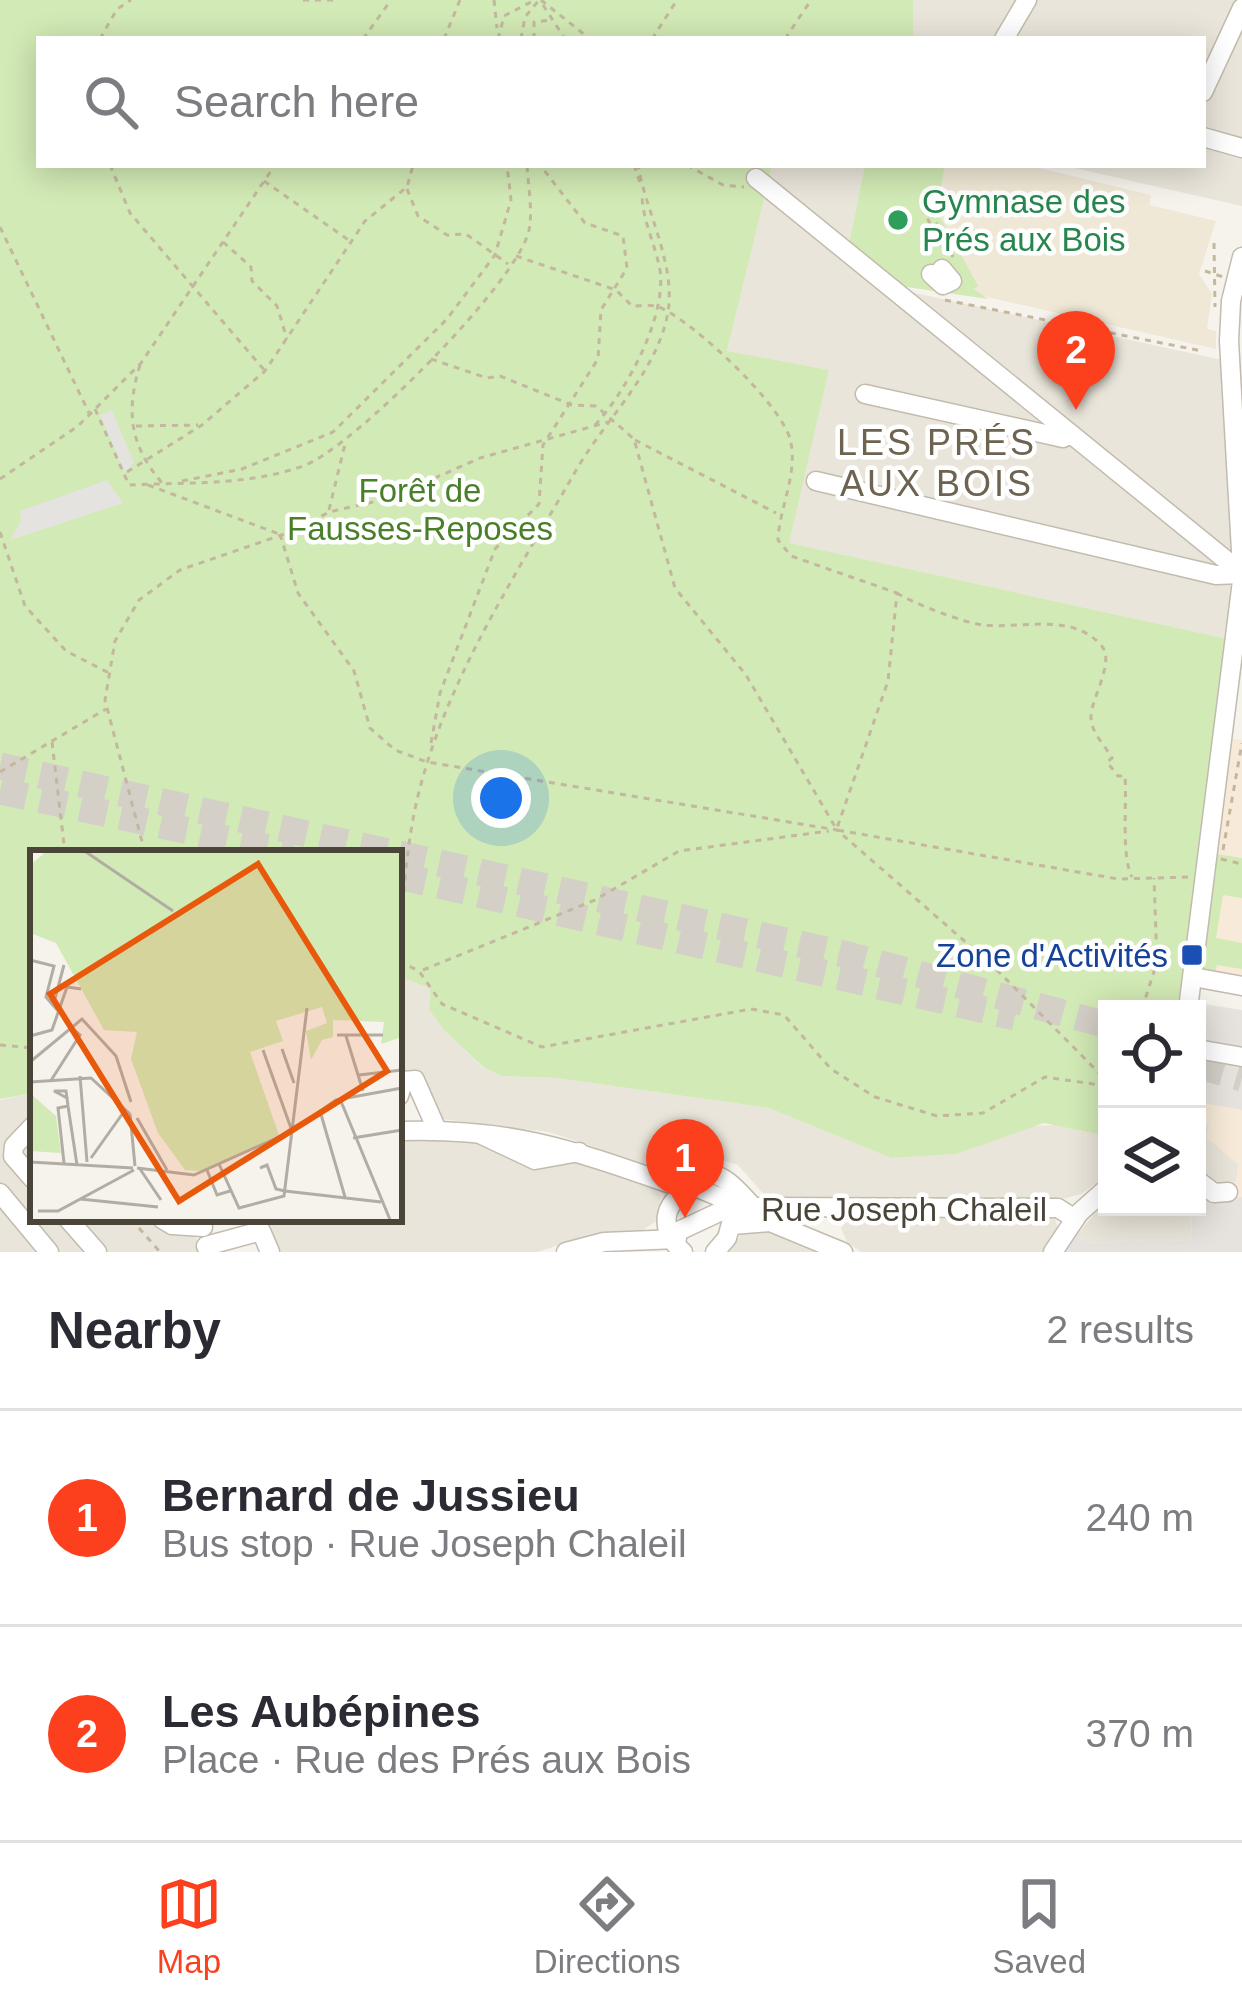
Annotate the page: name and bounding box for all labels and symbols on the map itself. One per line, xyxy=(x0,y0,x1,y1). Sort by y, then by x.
place label: Gymnase des Prés aux Bois xyxy=(922,183,1126,258)
marker: Gymnase des Prés aux Bois xyxy=(885,207,911,233)
pin: 2 xyxy=(1037,311,1115,410)
district label: LES PRÉS AUX BOIS xyxy=(837,422,1037,504)
park label: Forêt de Fausses-Reposes xyxy=(287,472,553,547)
your location xyxy=(471,768,531,828)
inset map xyxy=(30,850,402,1222)
place label: Zone d'Activités xyxy=(936,937,1168,974)
marker: Zone d'Activités xyxy=(1179,942,1205,968)
pin: 1 xyxy=(646,1119,724,1218)
street label: Rue Joseph Chaleil xyxy=(761,1191,1047,1228)

